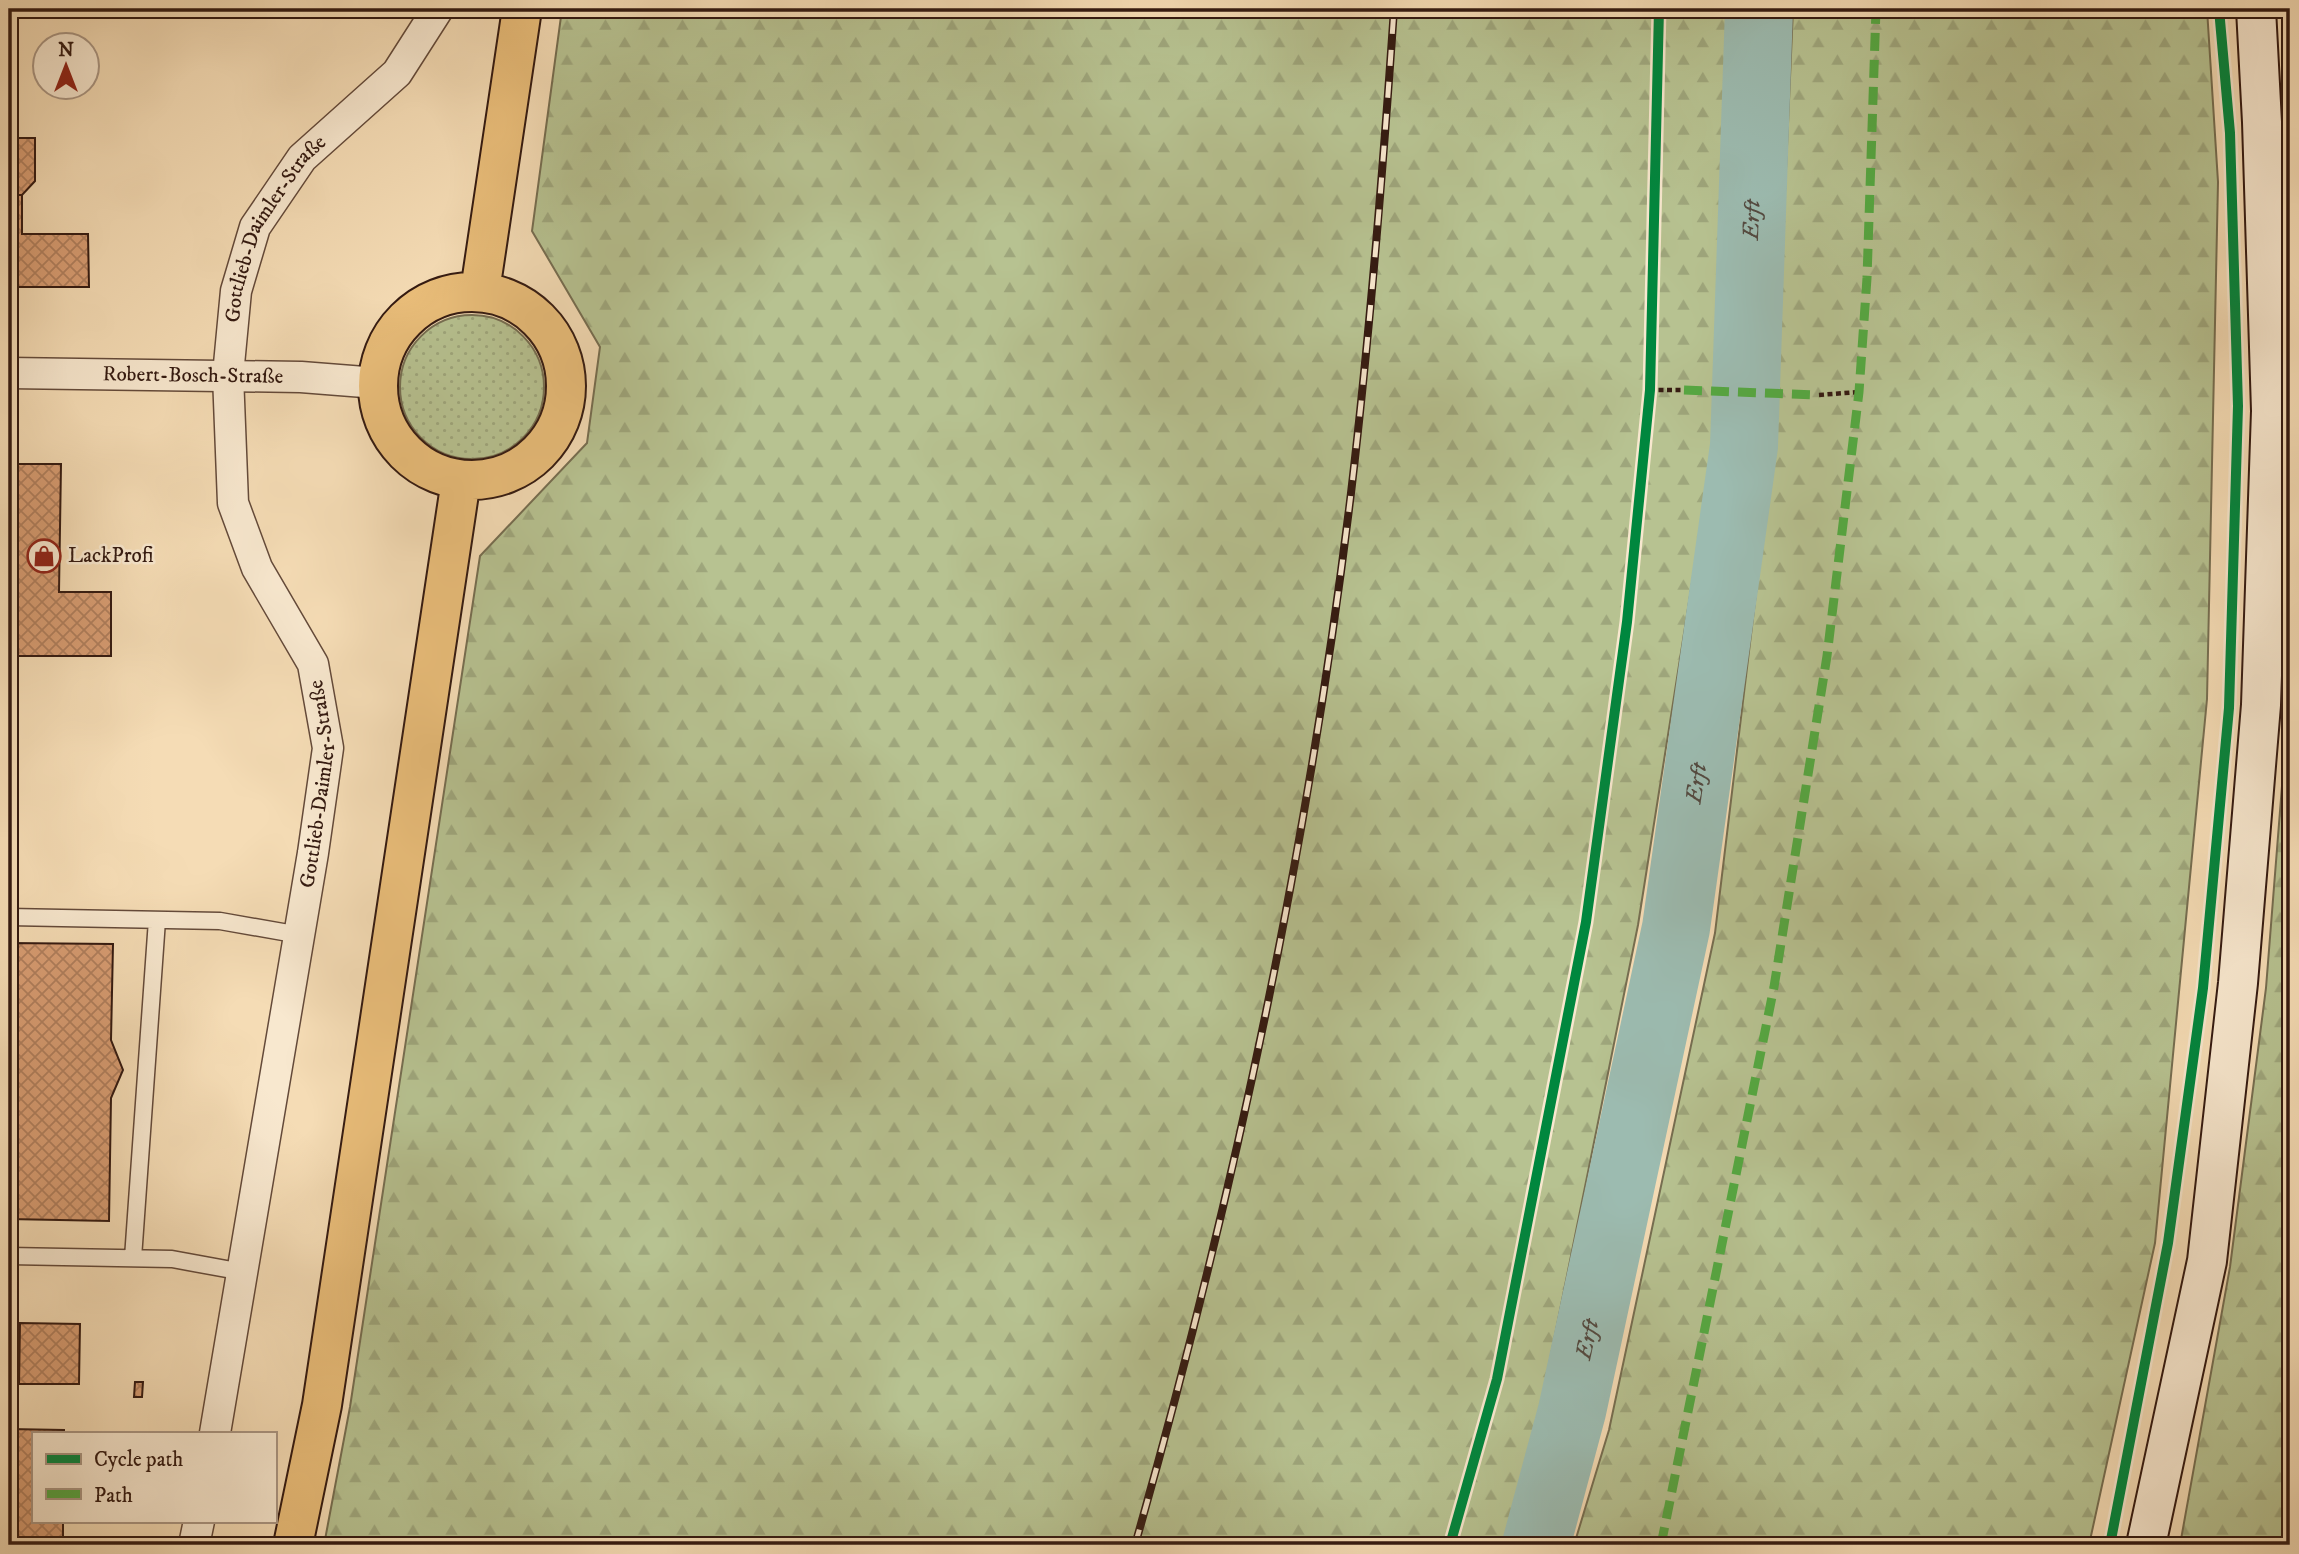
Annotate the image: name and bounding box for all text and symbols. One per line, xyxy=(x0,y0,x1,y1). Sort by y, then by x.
north arrow xyxy=(32,32,102,102)
text: N xyxy=(58,39,74,62)
street label: Gottlieb-Daimler-Straße xyxy=(220,129,332,324)
water label: Erft xyxy=(1737,197,1767,242)
street label: Robert-Bosch-Straße xyxy=(102,361,284,390)
shop icon: LackProfi xyxy=(25,537,63,575)
place label: LackProfi xyxy=(68,543,154,569)
street label: Gottlieb-Daimler-Straße xyxy=(294,678,341,890)
water label: Erft xyxy=(1679,759,1714,807)
water label: Erft xyxy=(1569,1315,1606,1364)
legend xyxy=(32,1432,276,1522)
text: Cycle path xyxy=(94,1447,183,1473)
text: Path xyxy=(94,1483,133,1509)

